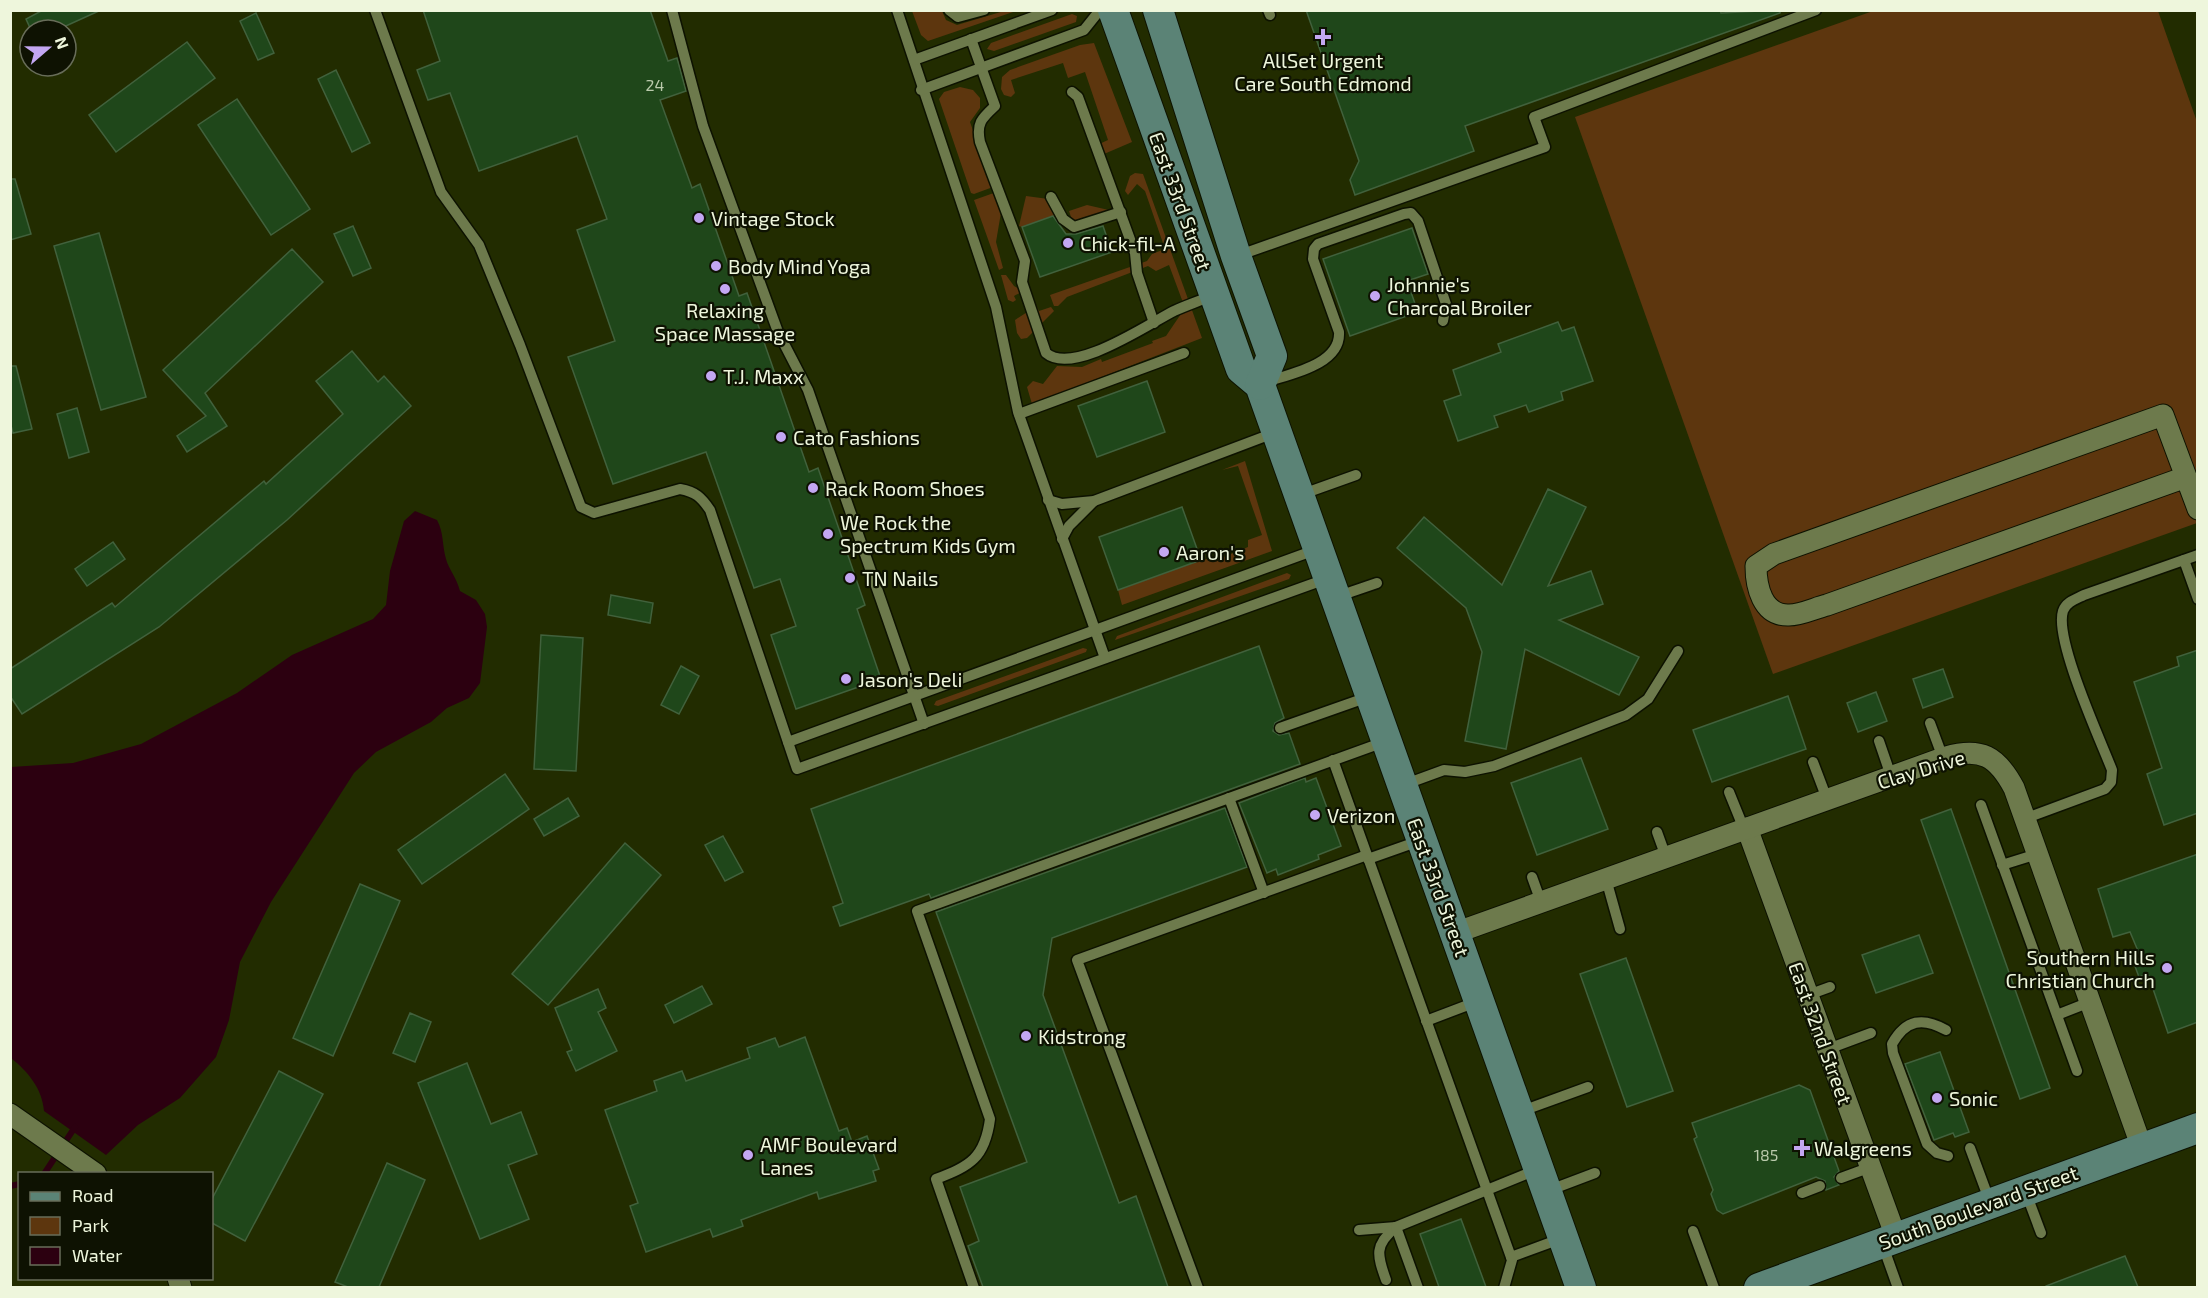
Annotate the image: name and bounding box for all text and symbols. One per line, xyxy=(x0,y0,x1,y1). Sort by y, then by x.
north arrow xyxy=(18,18,78,78)
marker: AllSet Urgent Care South Edmond xyxy=(1314,28,1332,46)
text: N xyxy=(52,34,73,51)
place label: AllSet Urgent Care South Edmond xyxy=(1234,48,1412,95)
house number: 24 xyxy=(646,75,665,94)
street label: East 33rd Street xyxy=(1145,128,1217,274)
place label: Vintage Stock xyxy=(711,206,835,230)
marker: Vintage Stock xyxy=(692,211,706,225)
place label: Chick-fil-A xyxy=(1080,231,1176,255)
marker: Chick-fil-A xyxy=(1061,236,1075,250)
place label: Body Mind Yoga xyxy=(728,254,871,278)
marker: Body Mind Yoga xyxy=(709,259,723,273)
place label: Johnnie's Charcoal Broiler xyxy=(1387,272,1532,319)
marker: Relaxing Space Massage xyxy=(718,282,732,296)
marker: Johnnie's Charcoal Broiler xyxy=(1368,289,1382,303)
place label: Relaxing Space Massage xyxy=(655,298,795,345)
place label: T.J. Maxx xyxy=(723,364,804,388)
marker: T.J. Maxx xyxy=(704,369,718,383)
place label: Cato Fashions xyxy=(793,425,920,449)
marker: Cato Fashions xyxy=(774,430,788,444)
place label: Rack Room Shoes xyxy=(825,476,985,500)
marker: Rack Room Shoes xyxy=(806,481,820,495)
place label: We Rock the Spectrum Kids Gym xyxy=(840,510,1016,557)
marker: We Rock the Spectrum Kids Gym xyxy=(821,527,835,541)
place label: Aaron's xyxy=(1176,540,1244,564)
marker: Aaron's xyxy=(1157,545,1171,559)
place label: TN Nails xyxy=(862,566,938,590)
marker: TN Nails xyxy=(843,571,857,585)
place label: Jason's Deli xyxy=(858,667,962,691)
marker: Jason's Deli xyxy=(839,672,853,686)
street label: Clay Drive xyxy=(1874,744,1968,794)
place label: Verizon xyxy=(1327,803,1395,827)
marker: Verizon xyxy=(1308,808,1322,822)
street label: East 33rd Street xyxy=(1403,814,1475,960)
place label: Southern Hills Christian Church xyxy=(2006,945,2155,992)
street label: East 32nd Street xyxy=(1784,958,1858,1108)
marker: Southern Hills Christian Church xyxy=(2160,961,2174,975)
place label: Kidstrong xyxy=(1038,1024,1126,1048)
marker: Kidstrong xyxy=(1019,1029,1033,1043)
place label: Sonic xyxy=(1949,1086,1998,1110)
marker: Sonic xyxy=(1930,1091,1944,1105)
place label: AMF Boulevard Lanes xyxy=(760,1132,897,1179)
place label: Walgreens xyxy=(1814,1136,1912,1160)
marker: Walgreens xyxy=(1795,1141,1809,1155)
house number: 185 xyxy=(1754,1145,1778,1164)
marker: AMF Boulevard Lanes xyxy=(741,1148,755,1162)
street label: South Boulevard Street xyxy=(1875,1160,2081,1254)
legend xyxy=(18,1172,213,1280)
text: Road xyxy=(72,1184,113,1206)
text: Park xyxy=(72,1214,109,1236)
text: Water xyxy=(72,1244,122,1266)

